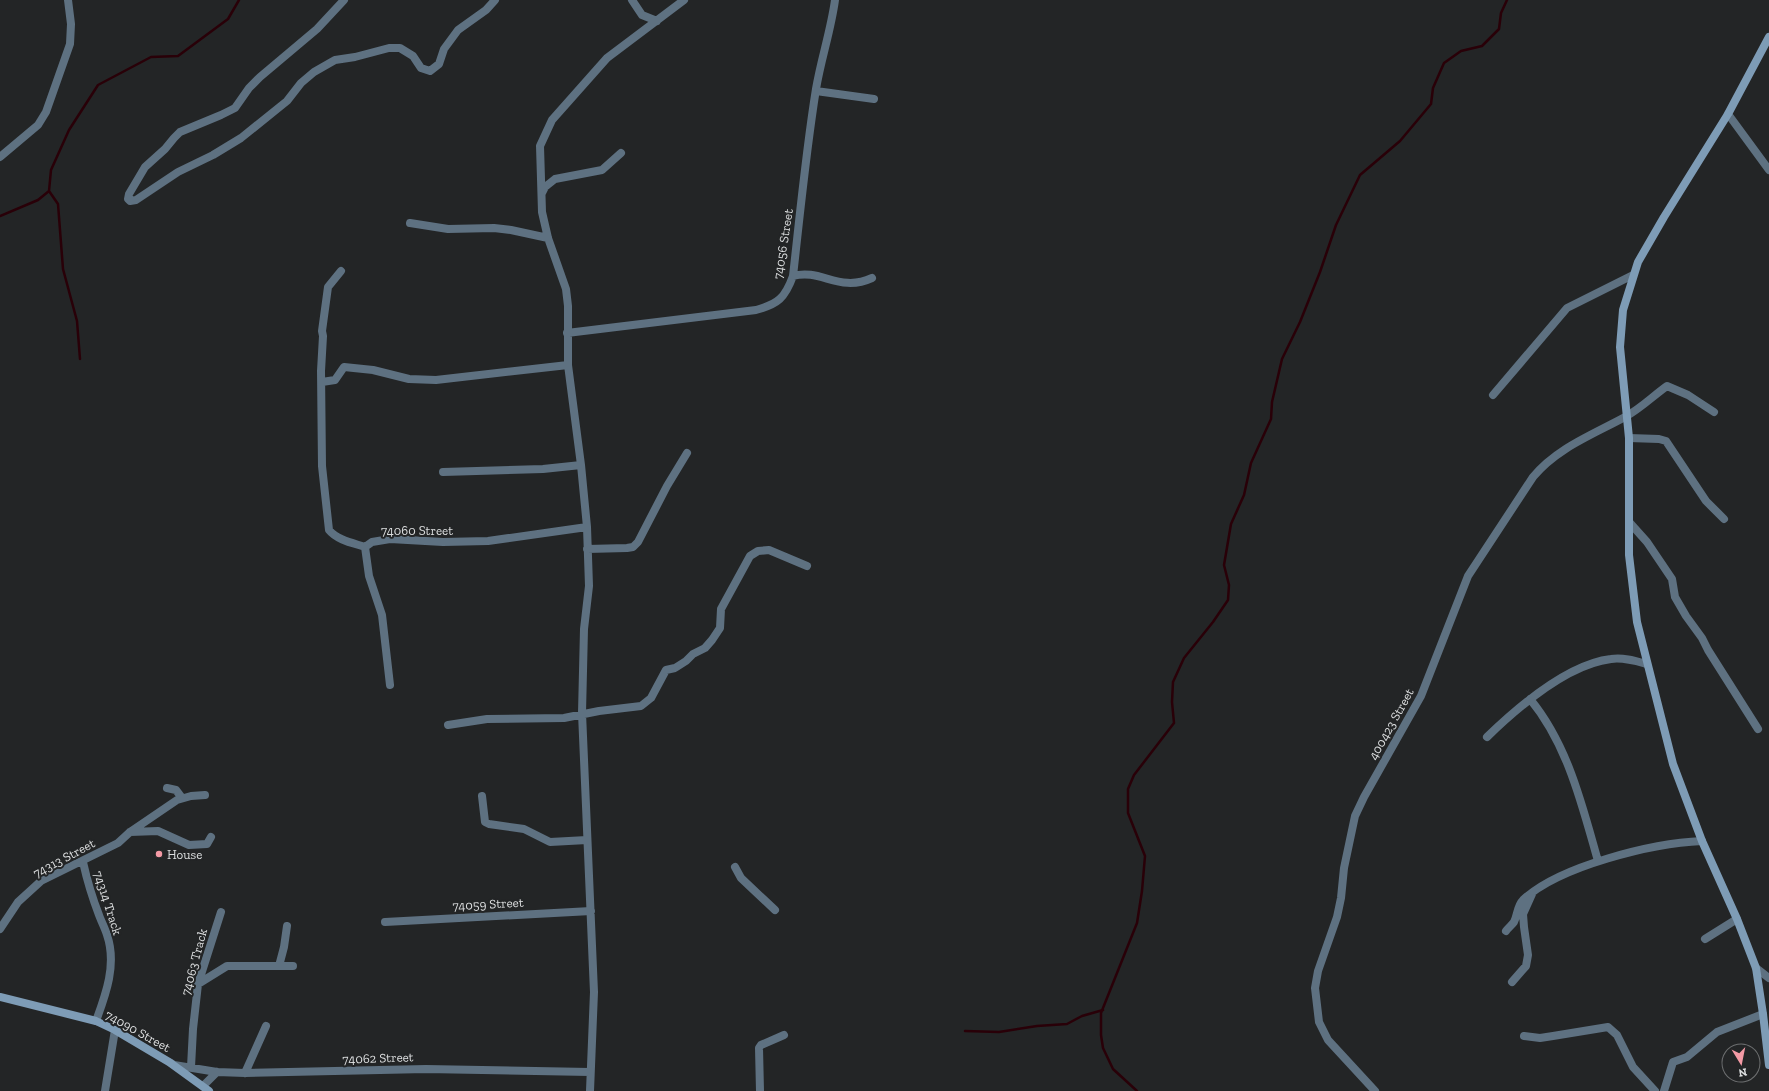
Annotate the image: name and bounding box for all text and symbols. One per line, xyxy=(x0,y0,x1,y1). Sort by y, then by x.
street label: 74056 Street xyxy=(770,208,796,280)
street label: 74060 Street xyxy=(381,523,453,538)
street label: 400423 Street xyxy=(1365,686,1417,762)
street label: 74313 Street xyxy=(31,835,98,881)
place label: House xyxy=(167,847,202,862)
marker: House xyxy=(154,849,164,859)
street label: 74314 Track xyxy=(91,869,125,937)
street label: 74059 Street xyxy=(452,895,524,913)
street label: 74063 Track xyxy=(178,927,210,997)
street label: 74090 Street xyxy=(103,1007,173,1055)
north arrow xyxy=(1721,1043,1761,1083)
street label: 74062 Street xyxy=(342,1049,414,1067)
text: N xyxy=(1737,1065,1748,1080)

